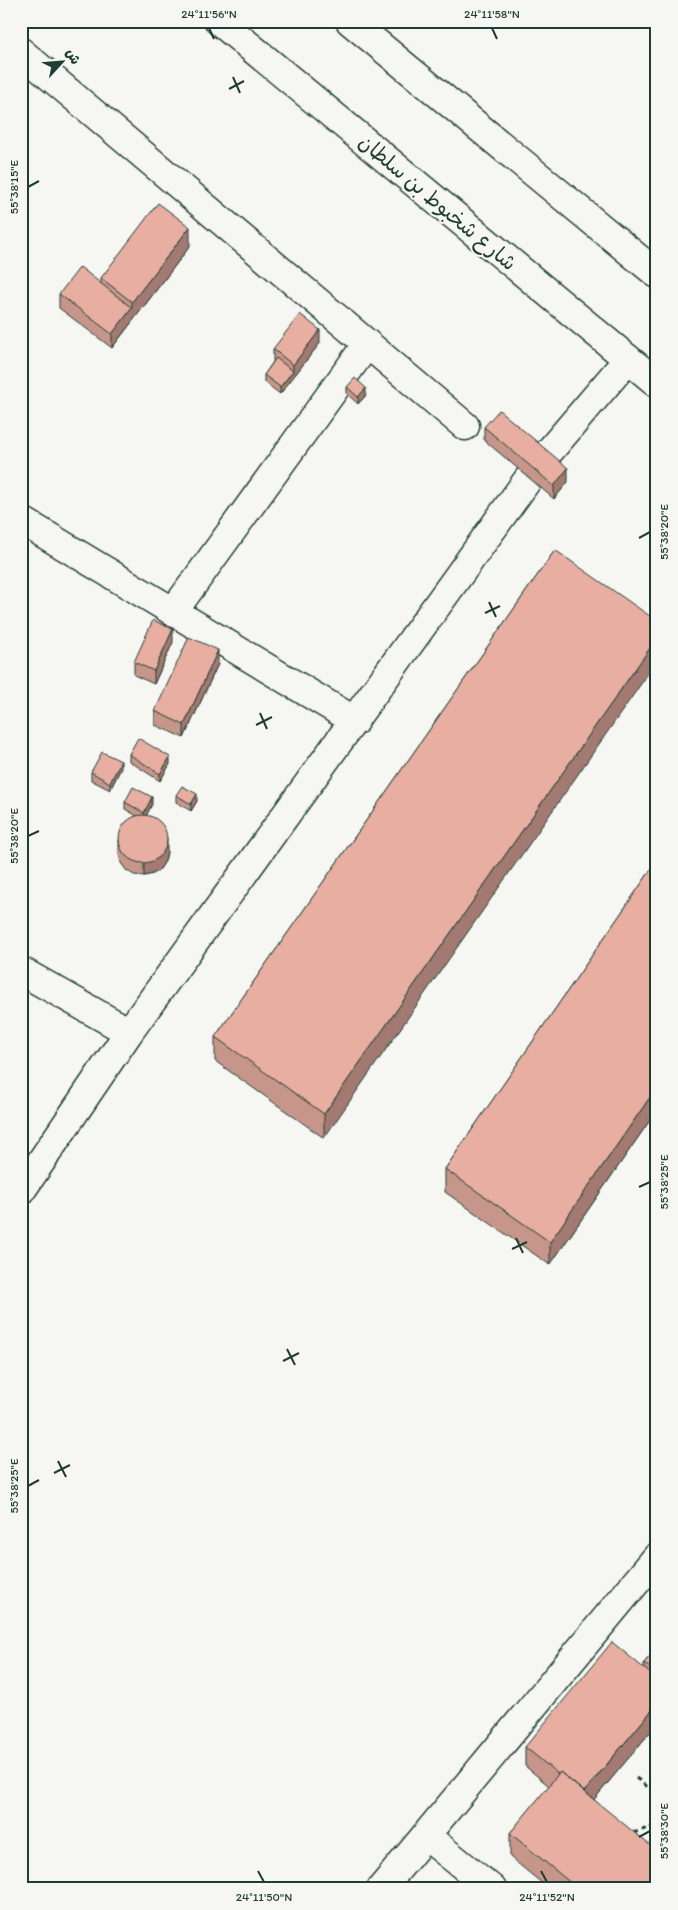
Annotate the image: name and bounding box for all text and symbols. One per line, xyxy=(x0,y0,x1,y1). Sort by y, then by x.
text: 24°11'56"N xyxy=(181,7,237,21)
text: 24°11'58"N xyxy=(464,7,520,21)
north arrow xyxy=(38,38,88,88)
text: ش xyxy=(62,46,84,67)
street label: شارع شخبوط بن سلطان xyxy=(352,129,522,278)
text: 55°38'15"E xyxy=(7,159,21,214)
text: 55°38'20"E xyxy=(657,504,671,560)
text: 55°38'20"E xyxy=(7,808,21,864)
text: 55°38'25"E xyxy=(657,1154,671,1210)
text: 55°38'25"E xyxy=(7,1458,21,1514)
text: 55°38'30"E xyxy=(657,1802,671,1859)
text: 24°11'50"N xyxy=(236,1890,292,1904)
text: 24°11'52"N xyxy=(519,1890,575,1904)

